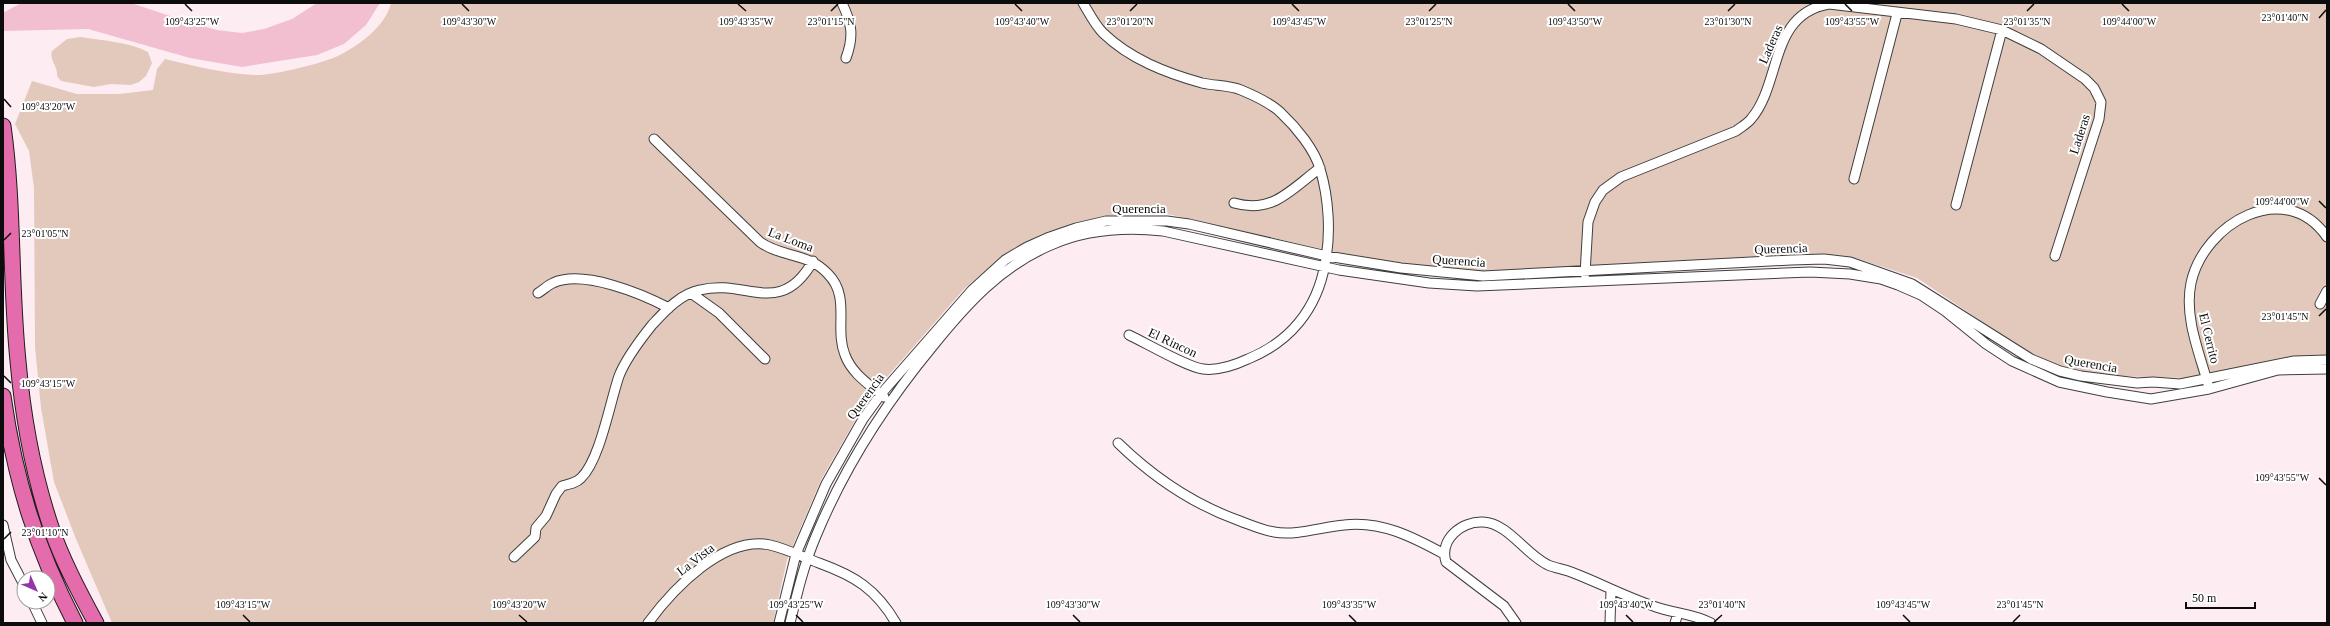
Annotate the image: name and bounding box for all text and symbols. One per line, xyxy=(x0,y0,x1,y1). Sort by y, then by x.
text: 23°01'40"N xyxy=(2261,12,2309,23)
text: 109°43'25"W xyxy=(165,16,220,27)
text: 109°43'30"W xyxy=(442,16,497,27)
text: 109°43'35"W xyxy=(719,16,774,27)
text: 23°01'15"N xyxy=(807,16,855,27)
text: 109°43'40"W xyxy=(995,16,1050,27)
text: 23°01'20"N xyxy=(1106,16,1154,27)
text: 109°43'45"W xyxy=(1272,16,1327,27)
text: 23°01'25"N xyxy=(1405,16,1453,27)
text: 109°43'50"W xyxy=(1548,16,1603,27)
text: 23°01'30"N xyxy=(1704,16,1752,27)
text: 109°43'55"W xyxy=(1825,16,1880,27)
text: 23°01'35"N xyxy=(2003,16,2051,27)
text: 109°44'00"W xyxy=(2102,16,2157,27)
street label: Laderas xyxy=(1755,22,1786,66)
text: 109°43'20"W xyxy=(21,101,76,112)
street label: Laderas xyxy=(2066,112,2093,156)
text: 109°44'00"W xyxy=(2255,196,2310,207)
street label: Querencia xyxy=(1112,201,1166,216)
street label: La Loma xyxy=(766,224,816,255)
text: 23°01'05"N xyxy=(21,228,69,239)
street label: Querencia xyxy=(1754,240,1808,257)
street label: Querencia xyxy=(1432,251,1486,270)
street label: El Cerrito xyxy=(2196,311,2223,365)
text: 23°01'45"N xyxy=(2261,311,2309,322)
street label: El Rincon xyxy=(1146,325,1200,361)
street label: Querencia xyxy=(2063,351,2119,376)
street label: Querencia xyxy=(844,370,887,422)
text: 109°43'15"W xyxy=(21,378,76,389)
text: 109°43'55"W xyxy=(2255,472,2310,483)
text: 23°01'10"N xyxy=(21,527,69,538)
street label: La Vista xyxy=(674,540,717,579)
north arrow xyxy=(16,570,56,610)
scale bar xyxy=(2186,584,2255,610)
text: N xyxy=(36,590,50,604)
text: 50 m xyxy=(2192,591,2217,605)
text: 109°43'15"W xyxy=(216,599,271,610)
text: 109°43'20"W xyxy=(492,599,547,610)
text: 109°43'25"W xyxy=(769,599,824,610)
text: 109°43'30"W xyxy=(1046,599,1101,610)
text: 109°43'35"W xyxy=(1322,599,1377,610)
text: 109°43'40"W xyxy=(1599,599,1654,610)
text: 23°01'40"N xyxy=(1698,599,1746,610)
text: 109°43'45"W xyxy=(1876,599,1931,610)
text: 23°01'45"N xyxy=(1996,599,2044,610)

